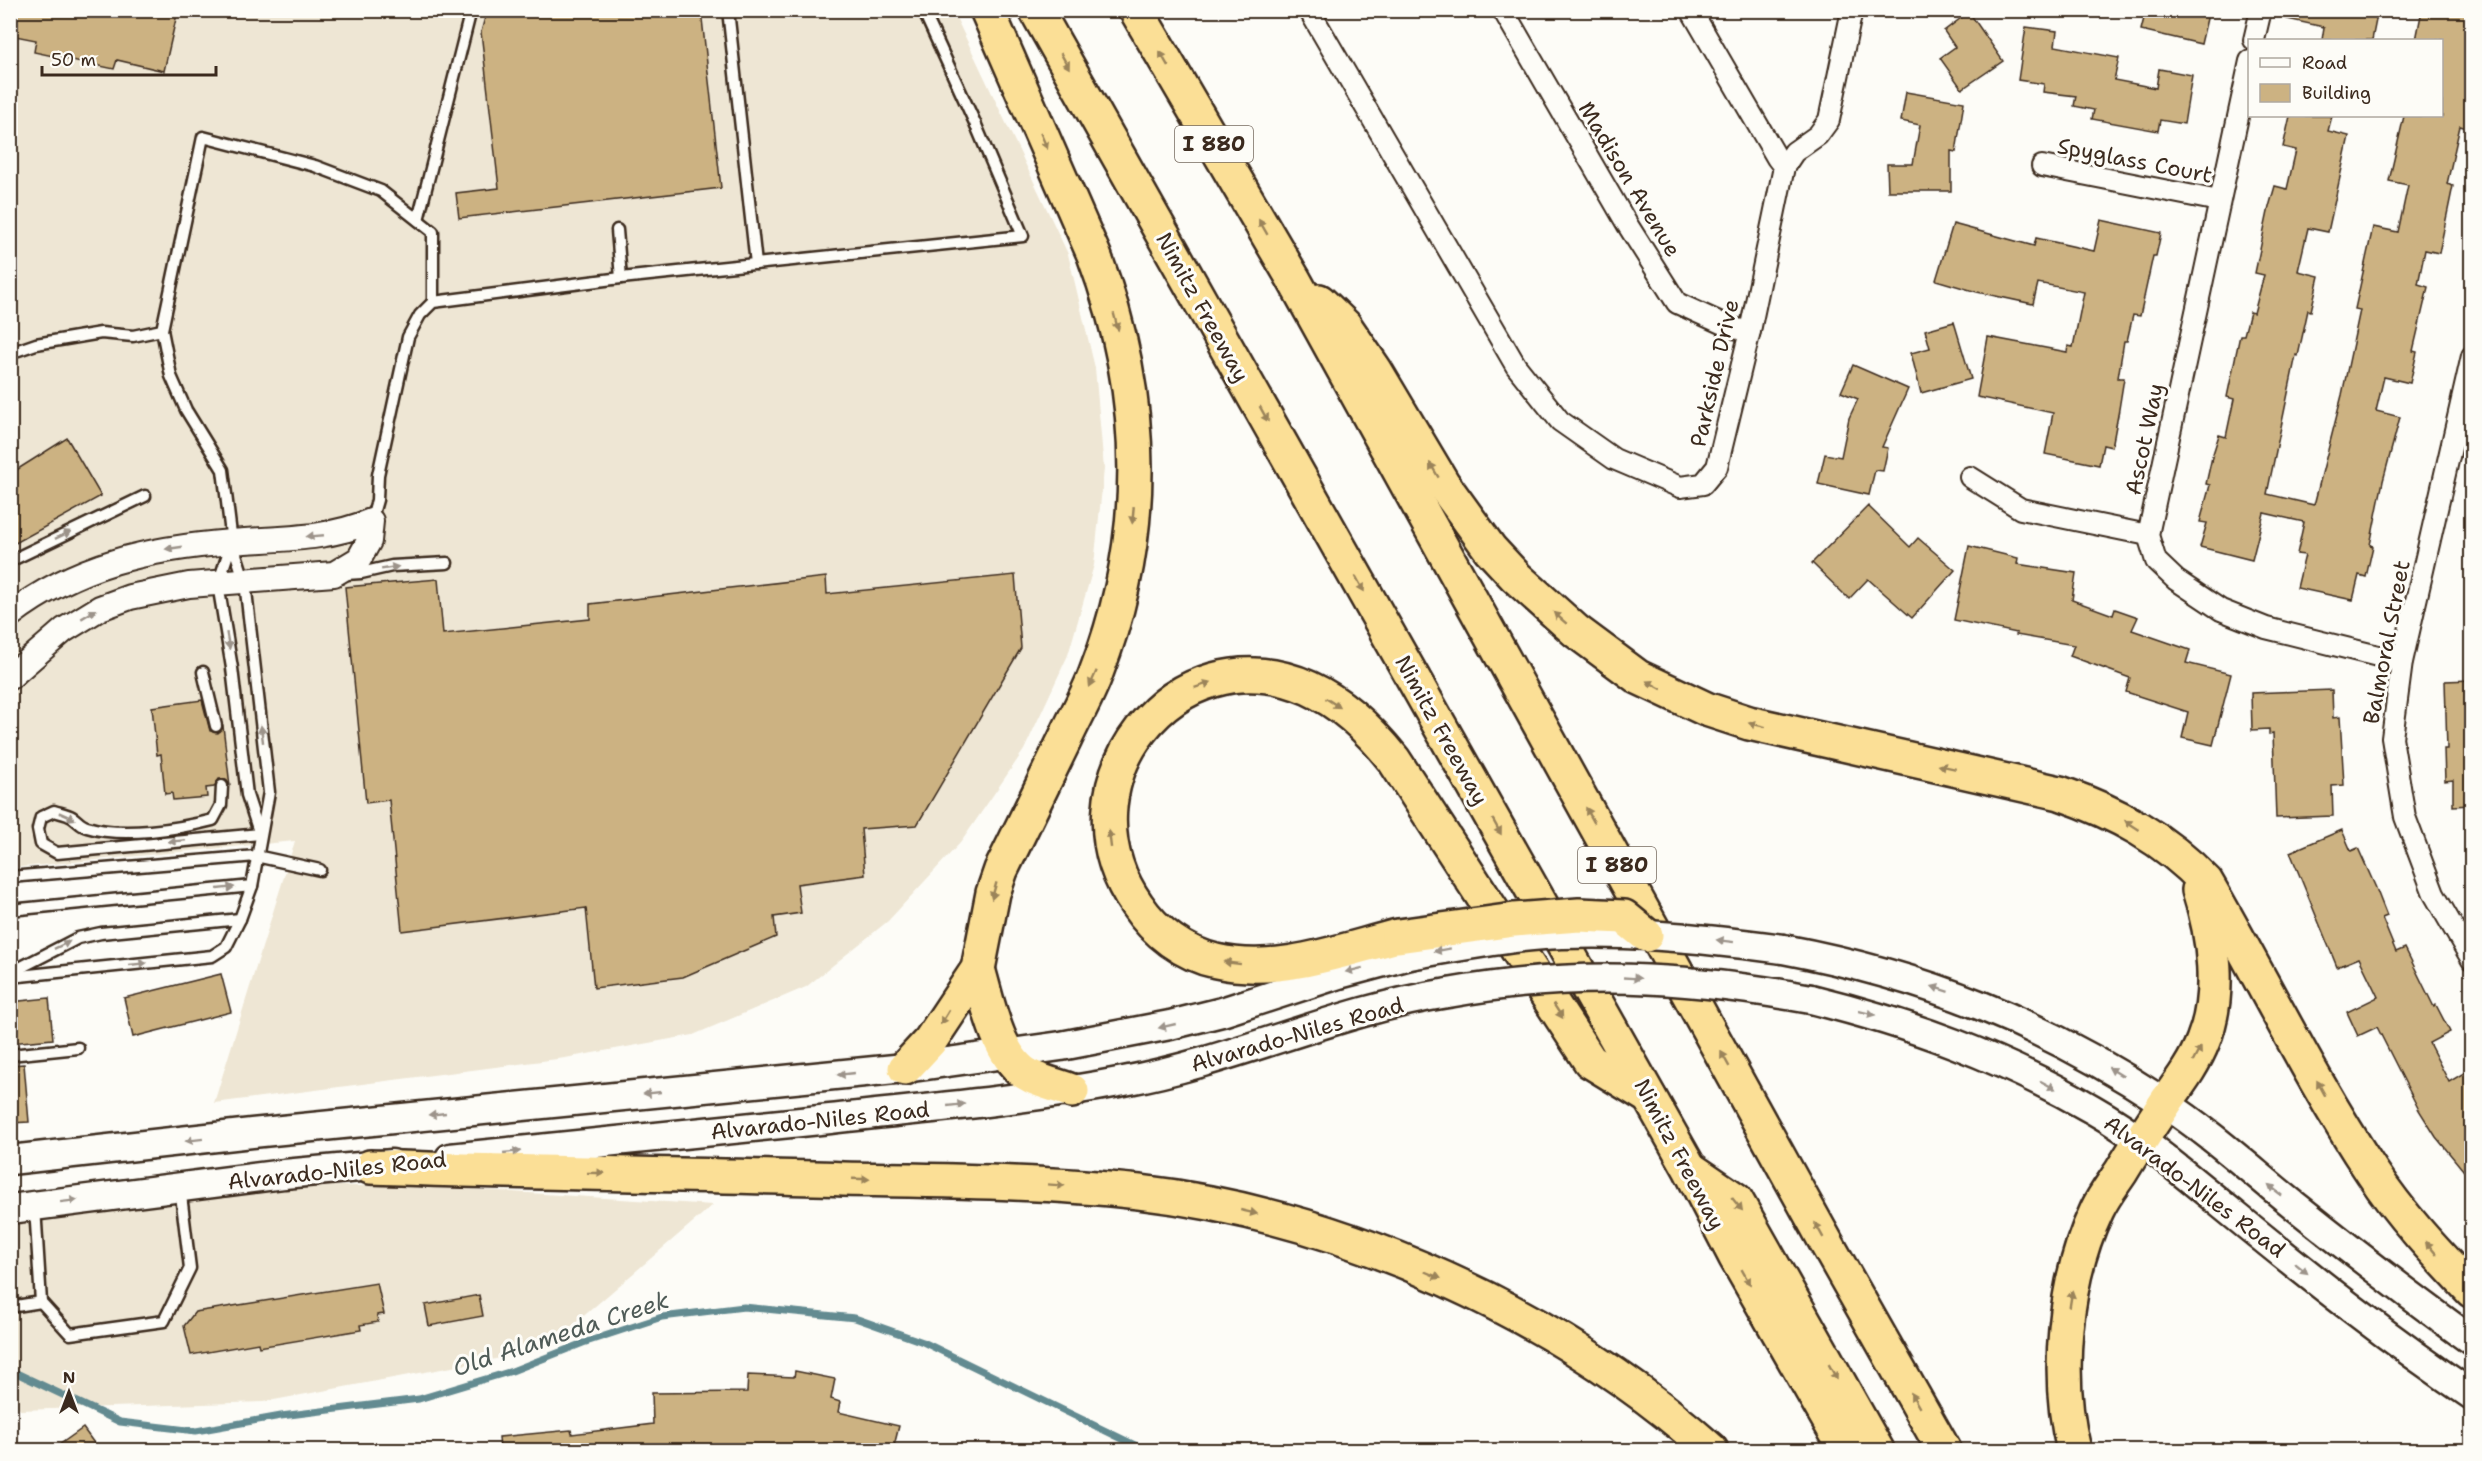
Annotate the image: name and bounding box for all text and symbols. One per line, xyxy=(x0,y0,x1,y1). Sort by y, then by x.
scale bar xyxy=(42,39,216,77)
legend xyxy=(2248,39,2443,117)
text: 50 m xyxy=(51,48,96,72)
one-way arrow xyxy=(1159,51,1170,67)
text: Road xyxy=(2302,51,2347,75)
one-way arrow xyxy=(1060,53,1070,70)
text: Building xyxy=(2302,81,2371,105)
street label: Madison Avenue xyxy=(1572,96,1687,262)
road number: I 880 xyxy=(1175,126,1253,162)
street label: Spyglass Court xyxy=(2055,131,2215,190)
one-way arrow xyxy=(1040,132,1049,150)
one-way arrow xyxy=(1258,219,1269,235)
street label: Nimitz Freeway xyxy=(1149,227,1256,387)
street label: Parkside Drive xyxy=(1683,296,1746,450)
one-way arrow xyxy=(1112,313,1122,331)
street label: Ascot Way xyxy=(2119,381,2170,498)
one-way arrow xyxy=(1259,406,1269,423)
one-way arrow xyxy=(1429,462,1440,478)
one-way arrow xyxy=(1129,506,1138,525)
one-way arrow xyxy=(55,531,72,540)
one-way arrow xyxy=(305,531,324,541)
one-way arrow xyxy=(164,543,183,552)
street label: Balmoral Street xyxy=(2356,558,2417,726)
one-way arrow xyxy=(381,563,400,572)
one-way arrow xyxy=(1355,576,1365,593)
one-way arrow xyxy=(81,609,97,620)
one-way arrow xyxy=(1553,612,1568,625)
one-way arrow xyxy=(224,632,233,651)
street label: Nimitz Freeway xyxy=(1388,650,1495,810)
one-way arrow xyxy=(1088,670,1098,688)
one-way arrow xyxy=(1194,679,1212,689)
one-way arrow xyxy=(1645,680,1662,690)
one-way arrow xyxy=(1325,697,1341,709)
one-way arrow xyxy=(1748,719,1766,729)
one-way arrow xyxy=(257,724,266,743)
one-way arrow xyxy=(1938,762,1957,771)
one-way arrow xyxy=(1585,806,1595,823)
one-way arrow xyxy=(58,811,76,821)
one-way arrow xyxy=(1492,819,1502,836)
one-way arrow xyxy=(2124,820,2140,831)
one-way arrow xyxy=(1105,829,1115,848)
one-way arrow xyxy=(168,836,187,846)
road number: I 880 xyxy=(1578,847,1656,883)
one-way arrow xyxy=(989,882,998,900)
one-way arrow xyxy=(217,883,236,893)
one-way arrow xyxy=(1716,936,1735,946)
one-way arrow xyxy=(53,941,70,950)
one-way arrow xyxy=(1432,946,1451,955)
one-way arrow xyxy=(1223,958,1242,968)
one-way arrow xyxy=(128,959,147,969)
one-way arrow xyxy=(1344,965,1363,975)
one-way arrow xyxy=(1622,973,1641,982)
one-way arrow xyxy=(1931,984,1949,993)
street label: Alvarado-Niles Road xyxy=(1187,990,1407,1079)
one-way arrow xyxy=(1552,1003,1564,1019)
one-way arrow xyxy=(939,1009,950,1025)
one-way arrow xyxy=(1858,1009,1876,1019)
one-way arrow xyxy=(1158,1021,1176,1031)
one-way arrow xyxy=(2192,1045,2202,1062)
one-way arrow xyxy=(1720,1050,1730,1067)
one-way arrow xyxy=(2108,1067,2124,1078)
one-way arrow xyxy=(837,1069,856,1079)
street label: Nimitz Freeway xyxy=(1627,1074,1732,1235)
one-way arrow xyxy=(2316,1079,2326,1096)
one-way arrow xyxy=(2040,1080,2057,1090)
one-way arrow xyxy=(643,1088,662,1098)
street label: Alvarado-Niles Road xyxy=(709,1095,931,1146)
one-way arrow xyxy=(947,1100,966,1110)
one-way arrow xyxy=(428,1109,447,1119)
street label: Alvarado-Niles Road xyxy=(2098,1109,2291,1264)
one-way arrow xyxy=(185,1135,204,1145)
street label: Alvarado-Niles Road xyxy=(226,1145,448,1196)
one-way arrow xyxy=(502,1147,521,1157)
one-way arrow xyxy=(587,1169,606,1178)
one-way arrow xyxy=(851,1174,870,1184)
one-way arrow xyxy=(1046,1181,1065,1190)
one-way arrow xyxy=(2268,1184,2283,1196)
one-way arrow xyxy=(59,1196,78,1206)
one-way arrow xyxy=(1730,1196,1743,1212)
one-way arrow xyxy=(1240,1208,1258,1218)
one-way arrow xyxy=(1814,1221,1824,1238)
one-way arrow xyxy=(2425,1240,2438,1256)
one-way arrow xyxy=(2293,1261,2309,1274)
one-way arrow xyxy=(1741,1269,1752,1285)
one-way arrow xyxy=(1424,1271,1442,1280)
water label: Old Alameda Creek xyxy=(449,1284,674,1384)
one-way arrow xyxy=(2066,1289,2075,1308)
north arrow xyxy=(39,1362,99,1422)
one-way arrow xyxy=(1828,1364,1838,1381)
text: N xyxy=(63,1367,75,1388)
one-way arrow xyxy=(1910,1391,1920,1408)

